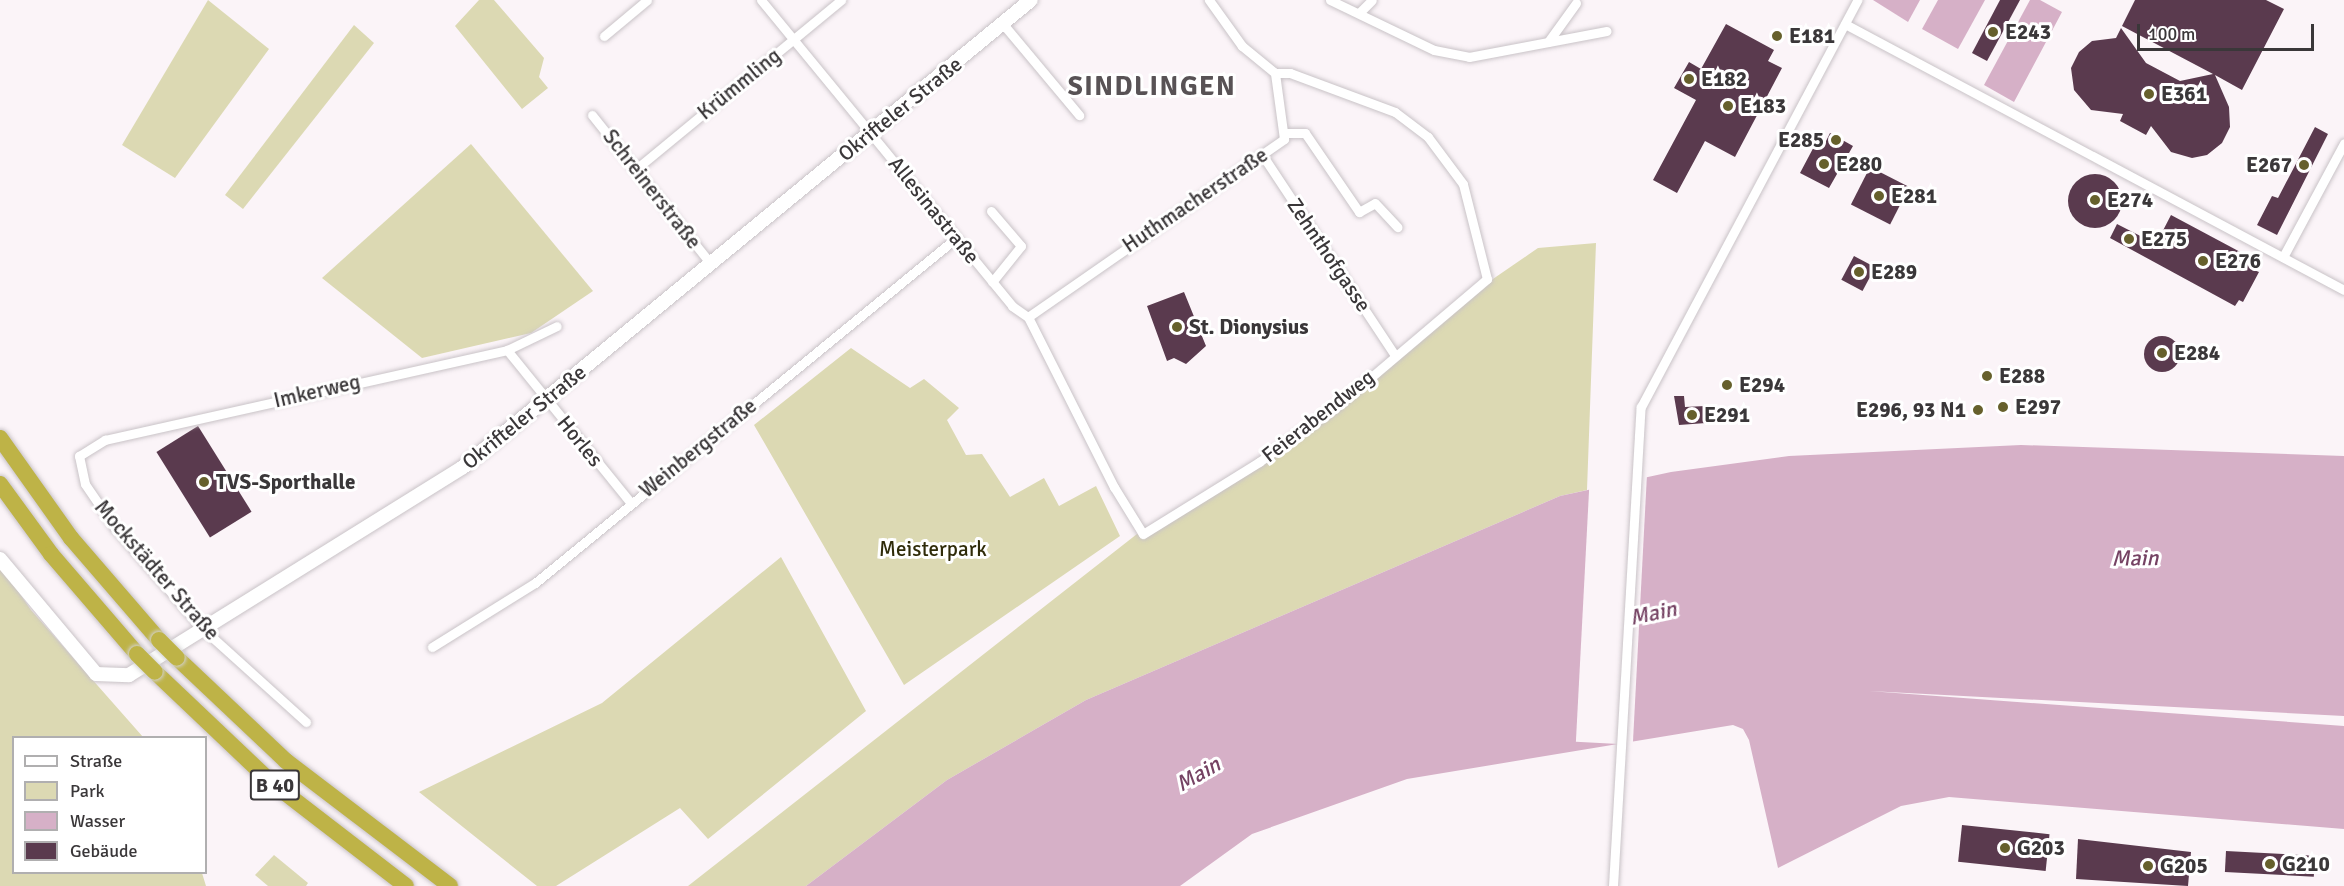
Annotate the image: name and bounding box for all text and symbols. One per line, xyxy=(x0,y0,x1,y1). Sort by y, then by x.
scale bar xyxy=(2140,12,2317,50)
place label: E243 xyxy=(2005,19,2051,45)
place label: E181 xyxy=(1789,23,1835,49)
text: 100 m xyxy=(2148,23,2195,45)
marker: E243 xyxy=(1986,25,2000,39)
marker: E181 xyxy=(1770,29,1784,43)
street label: Krümmling xyxy=(692,43,786,125)
street label: Okrifteler Straße xyxy=(833,51,967,167)
place label: E182 xyxy=(1701,66,1747,92)
district label: SINDLINGEN xyxy=(1068,71,1236,103)
marker: E182 xyxy=(1682,72,1696,86)
place label: E361 xyxy=(2161,81,2207,107)
marker: E361 xyxy=(2142,87,2156,101)
place label: E183 xyxy=(1740,93,1786,119)
marker: E183 xyxy=(1721,99,1735,113)
street label: Schreinerstraße xyxy=(598,124,706,254)
place label: E285 xyxy=(1778,127,1824,153)
marker: E285 xyxy=(1829,133,1843,147)
street label: Huthmacherstraße xyxy=(1118,142,1272,258)
street label: Allesinastraße xyxy=(883,151,985,269)
place label: E280 xyxy=(1836,151,1882,177)
place label: E267 xyxy=(2246,152,2292,178)
marker: E280 xyxy=(1817,157,1831,171)
marker: E267 xyxy=(2297,158,2311,172)
place label: E281 xyxy=(1891,183,1937,209)
place label: E274 xyxy=(2107,187,2153,213)
marker: E281 xyxy=(1872,189,1886,203)
street label: Zehnthofgasse xyxy=(1282,193,1376,317)
marker: E274 xyxy=(2088,193,2102,207)
place label: E275 xyxy=(2141,226,2187,252)
marker: E275 xyxy=(2122,232,2136,246)
place label: E276 xyxy=(2215,248,2261,274)
marker: E276 xyxy=(2196,254,2210,268)
place label: E289 xyxy=(1871,259,1917,285)
marker: E289 xyxy=(1852,265,1866,279)
place label: St. Dionysius xyxy=(1189,314,1309,340)
marker: St. Dionysius xyxy=(1170,320,1184,334)
place label: E284 xyxy=(2174,340,2220,366)
marker: E284 xyxy=(2155,346,2169,360)
street label: Okrifteler Straße xyxy=(457,359,591,475)
place label: E288 xyxy=(1999,363,2045,389)
street label: Feierabendweg xyxy=(1257,364,1379,468)
street label: Imkerweg xyxy=(271,369,363,413)
marker: E288 xyxy=(1980,369,1994,383)
place label: E294 xyxy=(1739,372,1785,398)
marker: E294 xyxy=(1720,378,1734,392)
street label: Weinbergstraße xyxy=(634,393,762,503)
place label: E297 xyxy=(2015,394,2061,420)
place label: E296, 93 N1 xyxy=(1856,397,1966,423)
marker: E297 xyxy=(1996,400,2010,414)
place label: E291 xyxy=(1704,402,1750,428)
marker: E296, 93 N1 xyxy=(1971,403,1985,417)
marker: E291 xyxy=(1685,408,1699,422)
street label: Horles xyxy=(552,410,608,472)
place label: TVS-Sporthalle xyxy=(216,469,355,495)
marker: TVS-Sporthalle xyxy=(197,475,211,489)
street label: Mockstädter Straße xyxy=(89,495,225,645)
park label: Meisterpark xyxy=(879,536,987,562)
water label: Main xyxy=(2111,544,2159,572)
water label: Main xyxy=(1627,595,1679,631)
legend xyxy=(12,736,207,874)
text: Straße xyxy=(70,750,122,772)
water label: Main xyxy=(1171,751,1225,797)
road number: B 40 xyxy=(250,768,300,802)
text: Park xyxy=(70,780,105,802)
text: Wasser xyxy=(70,810,125,832)
place label: G203 xyxy=(2017,835,2065,861)
text: Gebäude xyxy=(70,840,138,862)
marker: G203 xyxy=(1998,841,2012,855)
place label: G210 xyxy=(2282,851,2330,877)
place label: G205 xyxy=(2160,853,2208,879)
marker: G210 xyxy=(2263,857,2277,871)
marker: G205 xyxy=(2141,859,2155,873)

